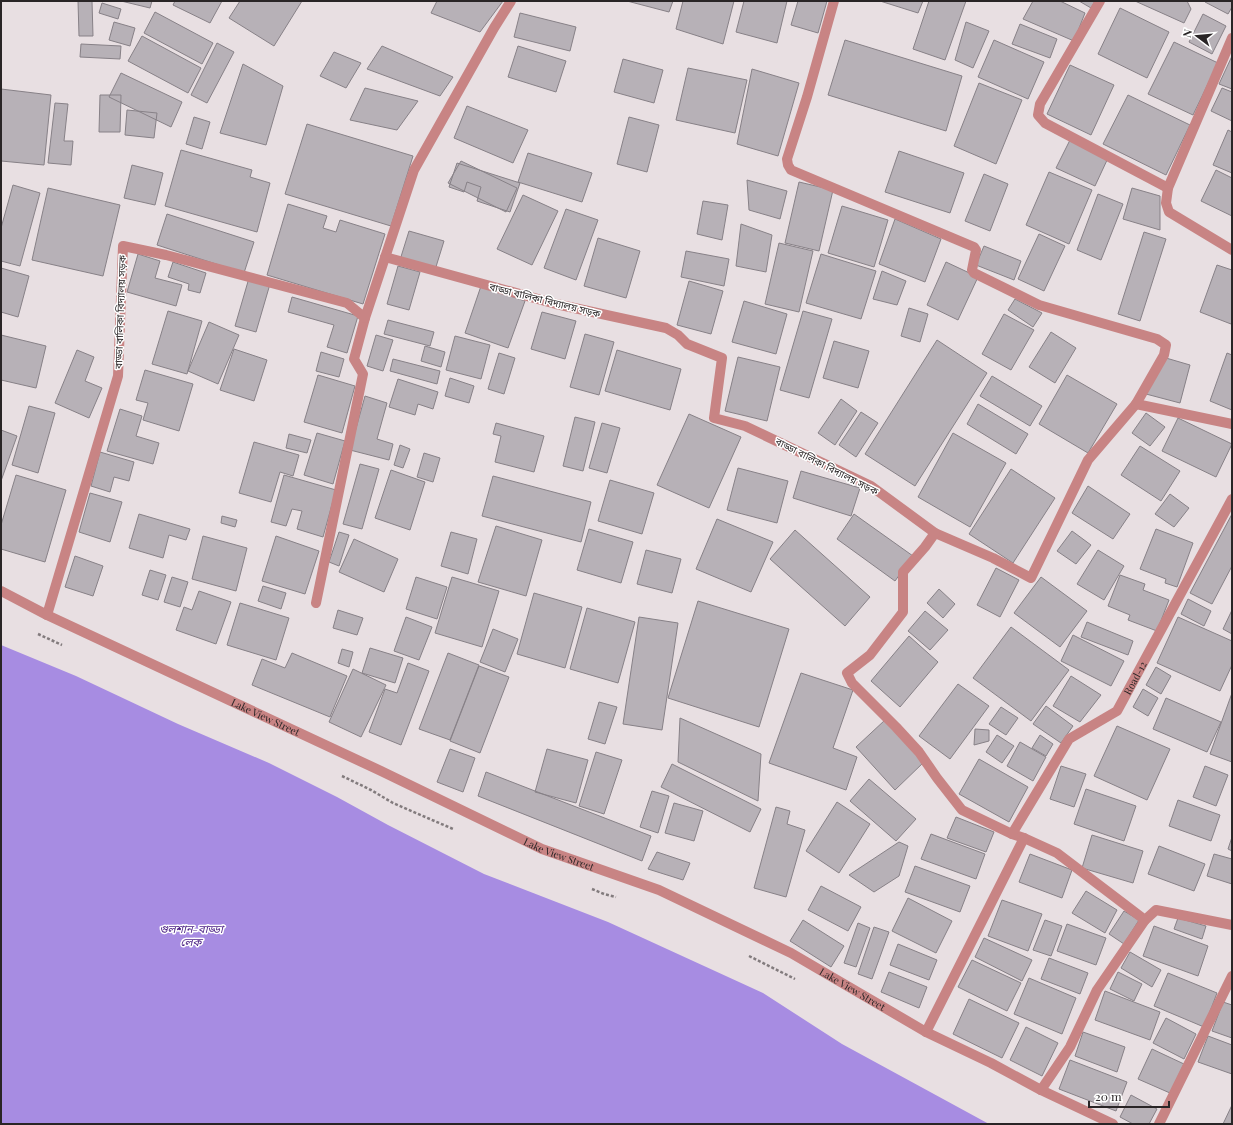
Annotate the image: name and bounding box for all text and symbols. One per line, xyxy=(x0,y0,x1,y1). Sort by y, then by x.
north arrow xyxy=(1177,16,1217,56)
text: N xyxy=(1179,27,1195,39)
street label: বাড্ডা বালিকা বিদ্যালয় সড়ক xyxy=(111,254,129,370)
street label: বাড্ডা বালিকা বিদ্যালয় সড়ক xyxy=(487,279,603,321)
street label: বাড্ডা বালিকা বিদ্যালয় সড়ক xyxy=(772,433,882,498)
street label: Road-12 xyxy=(1120,659,1150,697)
street label: Lake View Street xyxy=(229,695,302,739)
street label: Lake View Street xyxy=(521,834,596,874)
water label: গুলশান-বাড্ডা লেক xyxy=(159,921,225,949)
street label: Lake View Street xyxy=(817,964,889,1014)
scale bar xyxy=(1089,1083,1169,1109)
text: 20 m xyxy=(1095,1088,1122,1104)

